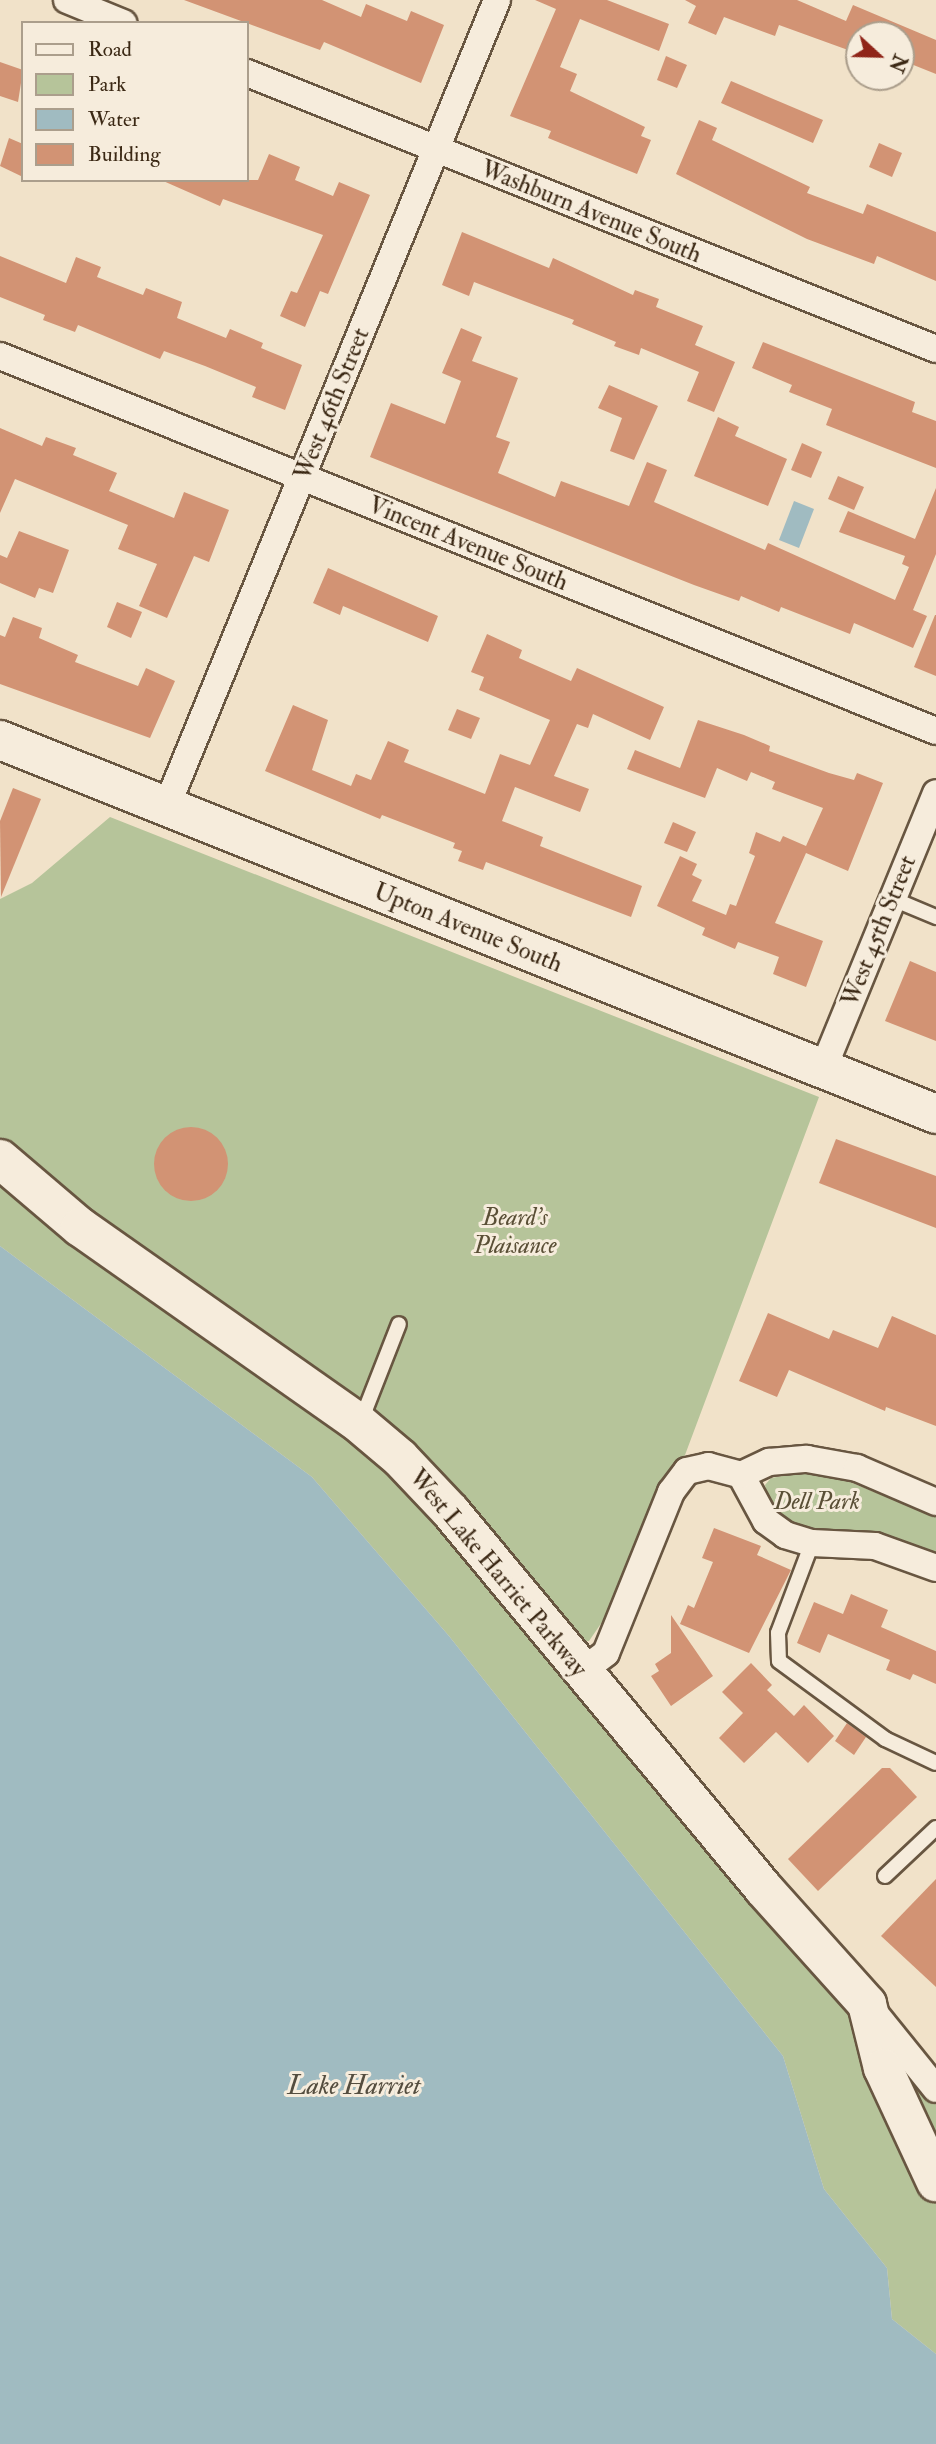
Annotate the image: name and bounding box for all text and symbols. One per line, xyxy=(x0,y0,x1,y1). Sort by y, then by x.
legend xyxy=(21,21,248,182)
north arrow xyxy=(845,21,915,91)
text: Road xyxy=(88,36,132,63)
text: N xyxy=(883,51,912,75)
text: Park xyxy=(88,71,126,98)
text: Water xyxy=(88,106,140,133)
text: Building xyxy=(88,141,161,168)
street label: Washburn Avenue South xyxy=(476,155,706,269)
street label: West 46th Street xyxy=(288,324,376,484)
street label: Vincent Avenue South xyxy=(364,491,572,597)
street label: West 45th Street xyxy=(836,851,922,1011)
street label: Upton Avenue South xyxy=(370,877,566,979)
park label: Beard's Plaisance xyxy=(474,1204,556,1260)
street label: West Lake Harriet Parkway xyxy=(403,1463,593,1683)
park label: Dell Park xyxy=(774,1488,860,1516)
water label: Lake Harriet xyxy=(288,2071,420,2103)

